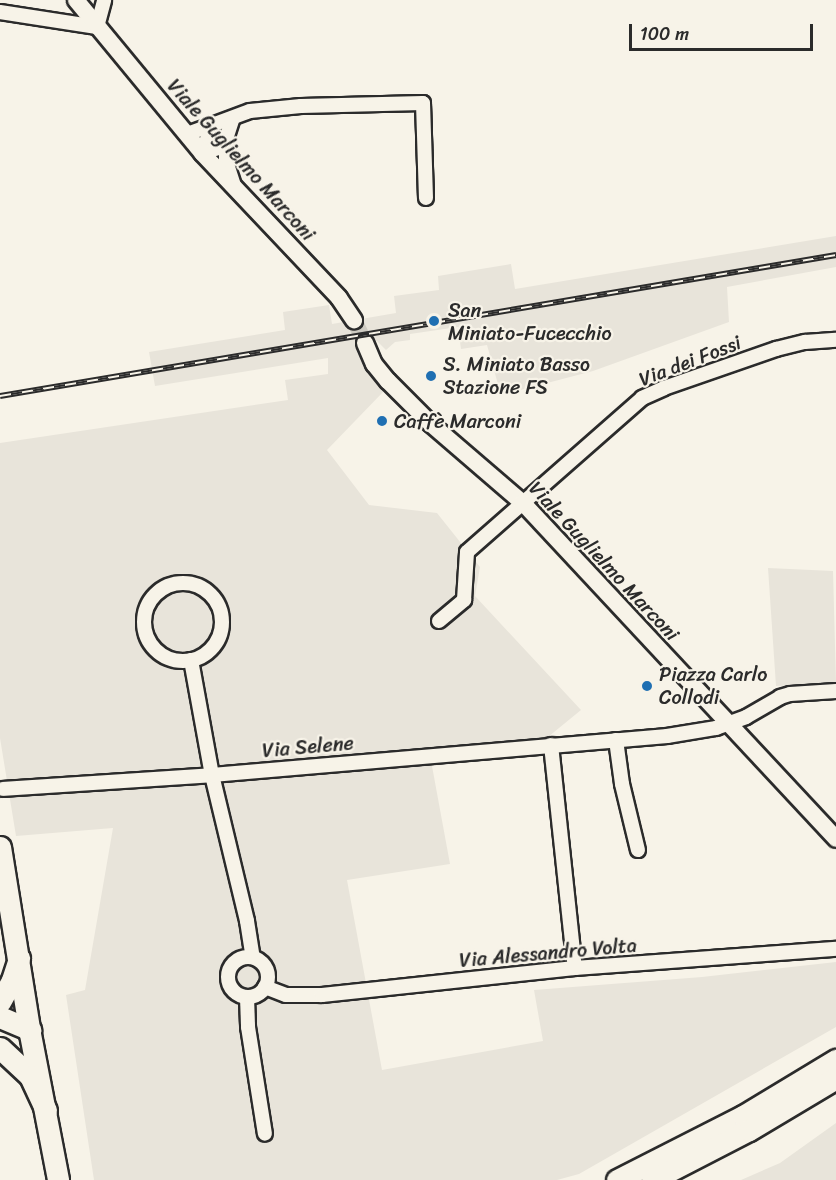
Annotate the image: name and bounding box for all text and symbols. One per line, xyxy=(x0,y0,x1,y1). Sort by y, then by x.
scale bar xyxy=(632,12,816,50)
text: 100 m xyxy=(640,18,689,50)
street label: Viale Guglielmo Marconi xyxy=(162,74,320,246)
place label: San Miniato-Fucecchio xyxy=(448,298,612,345)
marker: San Miniato-Fucecchio xyxy=(425,312,443,330)
street label: Via dei Fossi xyxy=(635,330,745,392)
place label: S. Miniato Basso Stazione FS xyxy=(443,352,590,399)
marker: S. Miniato Basso Stazione FS xyxy=(424,369,438,383)
place label: Caffè Marconi xyxy=(394,409,521,433)
marker: Caffè Marconi xyxy=(375,414,389,428)
street label: Viale Guglielmo Marconi xyxy=(524,476,684,646)
place label: Piazza Carlo Collodi xyxy=(659,662,768,709)
marker: Piazza Carlo Collodi xyxy=(640,679,654,693)
street label: Via Selene xyxy=(261,731,355,763)
street label: Via Alessandro Volta xyxy=(458,933,638,973)

